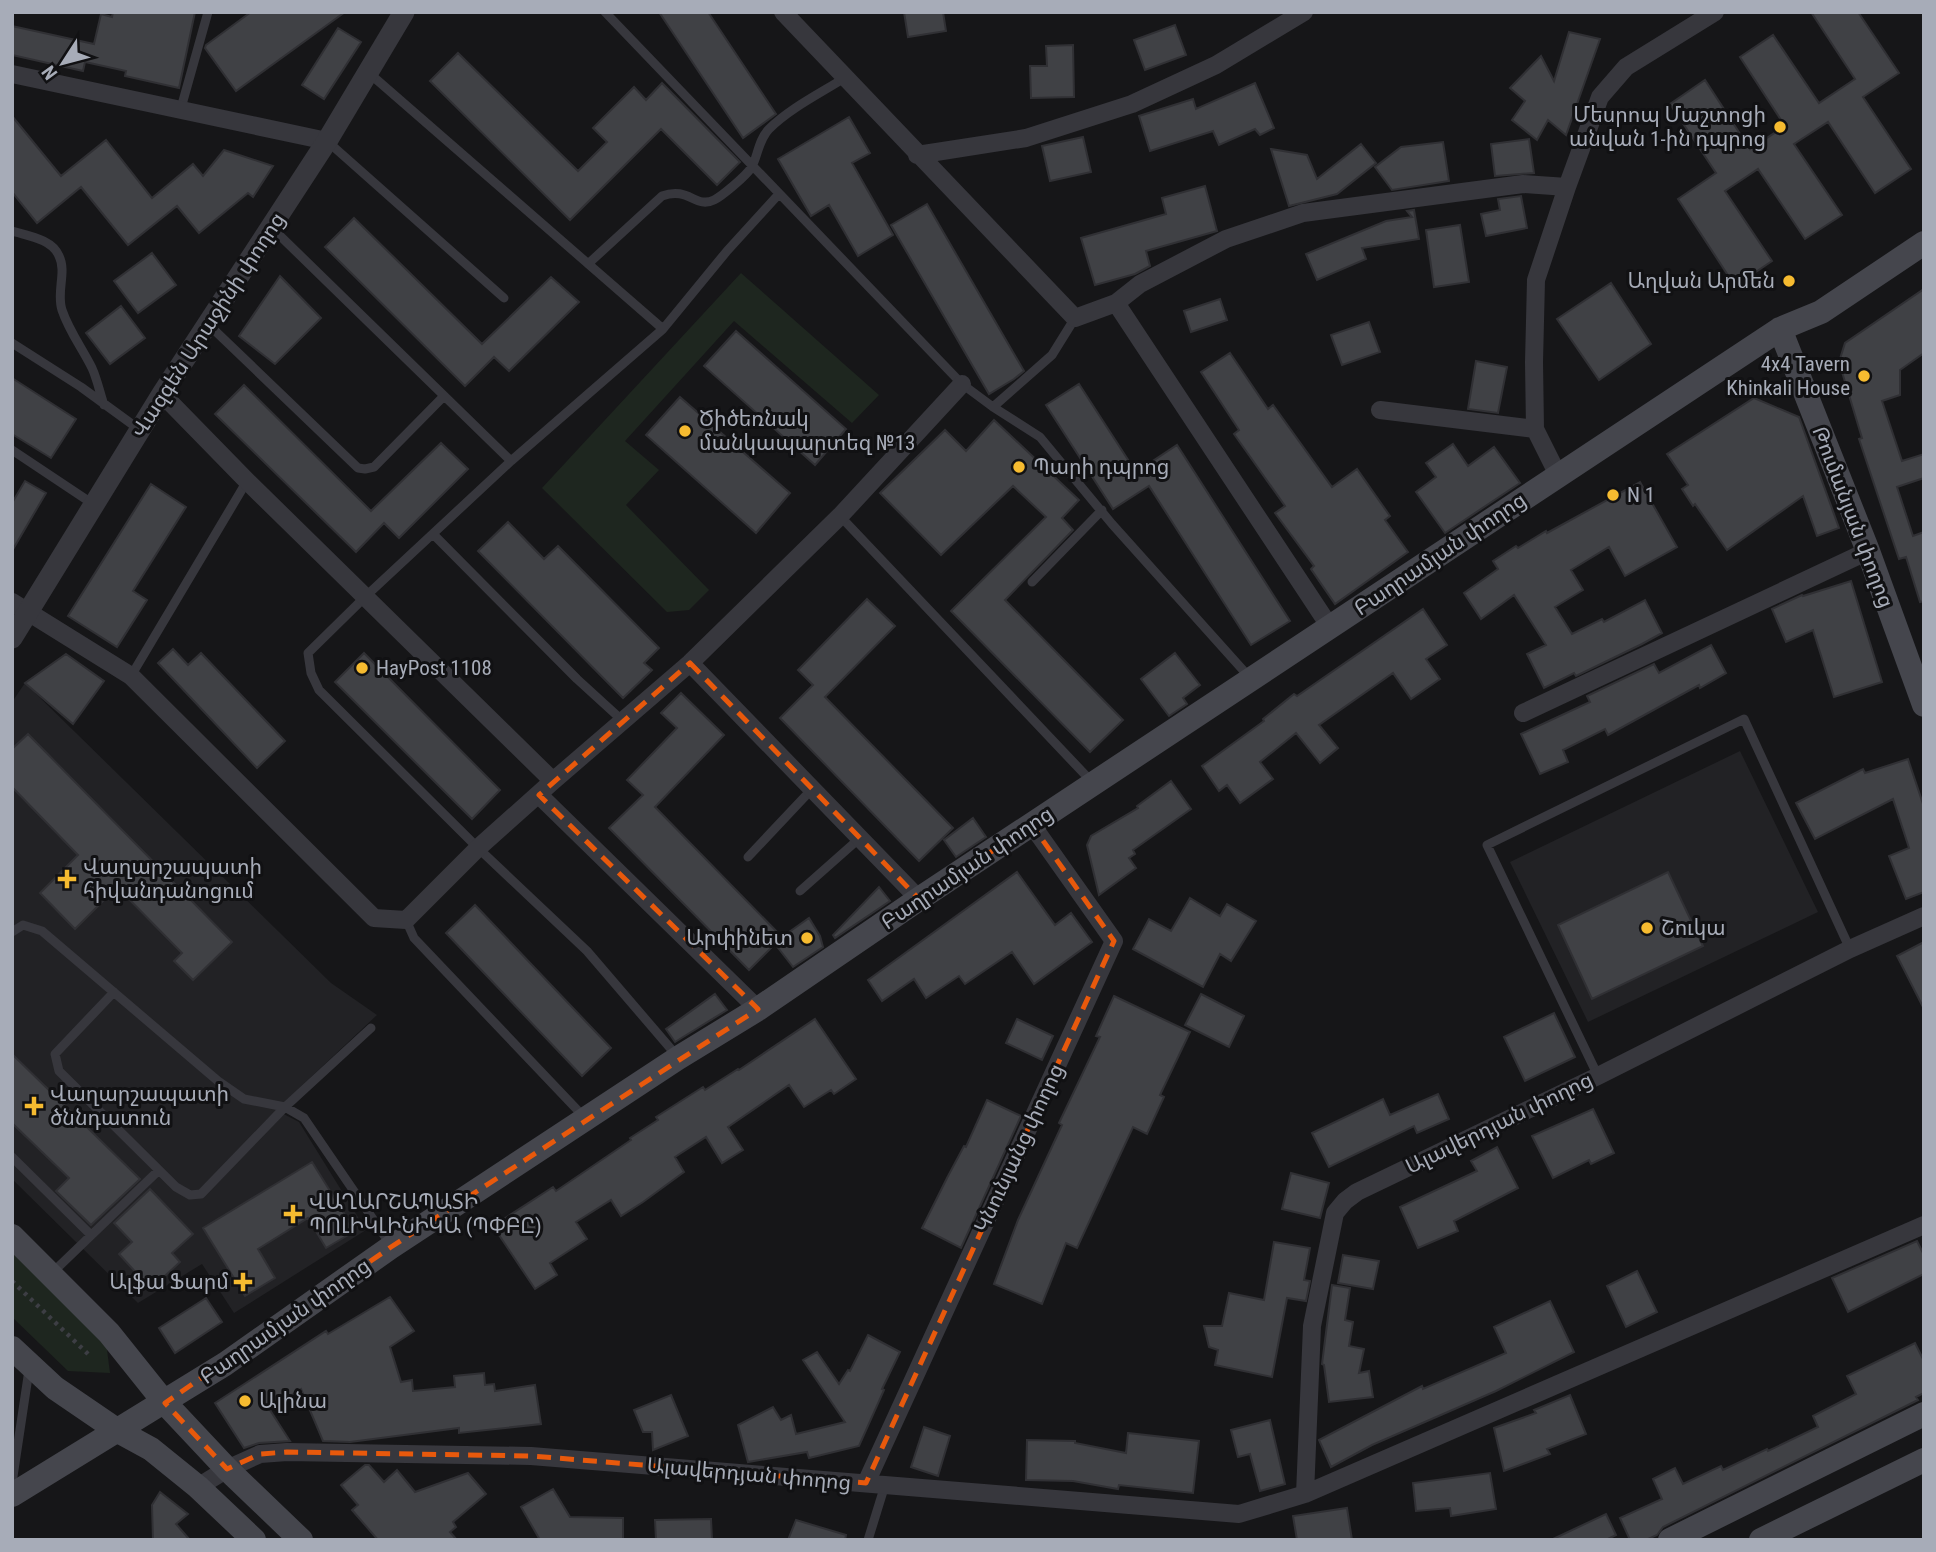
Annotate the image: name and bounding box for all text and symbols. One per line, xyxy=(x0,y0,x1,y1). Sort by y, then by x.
north arrow xyxy=(28,28,98,98)
text: N xyxy=(37,61,62,84)
place label: Մեսրոպ Մաշտոցի անվան 1-ին դպրոց xyxy=(1569,103,1766,151)
marker: Մեսրոպ Մաշտոցի անվան 1-ին դպրոց xyxy=(1772,119,1788,135)
street label: Վազգեն Արաջինի փողոց xyxy=(126,208,290,442)
place label: Աղվան Արմեն xyxy=(1628,269,1775,293)
marker: Աղվան Արմեն xyxy=(1781,273,1797,289)
place label: 4x4 Tavern Khinkali House xyxy=(1726,352,1850,400)
marker: 4x4 Tavern Khinkali House xyxy=(1856,368,1872,384)
place label: Ծիծեռնակ մանկապարտեզ №13 xyxy=(699,407,915,455)
marker: Ծիծեռնակ մանկապարտեզ №13 xyxy=(677,423,693,439)
street label: Թումանյան փողոց xyxy=(1807,423,1899,611)
place label: Պարի դպրոց xyxy=(1033,455,1169,479)
marker: Պարի դպրոց xyxy=(1011,459,1027,475)
place label: N 1 xyxy=(1627,483,1655,507)
marker: N 1 xyxy=(1605,487,1621,503)
street label: Բաղրամյան փողոց xyxy=(1350,488,1530,620)
place label: HayPost 1108 xyxy=(376,656,492,680)
marker: HayPost 1108 xyxy=(354,660,370,676)
street label: Բաղրամյան փողոց xyxy=(877,802,1057,934)
place label: Վաղարշապատի հիվանդանոցում xyxy=(83,855,262,903)
marker: Վաղարշապատի հիվանդանոցում xyxy=(57,869,77,889)
place label: Շուկա xyxy=(1661,916,1726,940)
marker: Շուկա xyxy=(1639,920,1655,936)
place label: Արփինետ xyxy=(686,926,793,950)
marker: Արփինետ xyxy=(799,930,815,946)
street label: Կնունյանց փողոց xyxy=(969,1060,1069,1236)
street label: Ալավերդյան փողոց xyxy=(1402,1067,1596,1179)
place label: Վաղարշապատի ծննդատուն xyxy=(50,1082,229,1130)
marker: Վաղարշապատի ծննդատուն xyxy=(24,1096,44,1116)
place label: ՎԱՂԱՐՇԱՊԱՏԻ ՊՈԼԻԿԼԻՆԻԿԱ (ՊՓԲԸ) xyxy=(309,1190,542,1238)
marker: ՎԱՂԱՐՇԱՊԱՏԻ ՊՈԼԻԿԼԻՆԻԿԱ (ՊՓԲԸ) xyxy=(283,1204,303,1224)
street label: Բաղրամյան փողոց xyxy=(195,1253,375,1389)
place label: Ալֆա Ֆարմ xyxy=(109,1270,229,1294)
marker: Ալֆա Ֆարմ xyxy=(235,1274,251,1290)
place label: Ալինա xyxy=(259,1389,327,1413)
marker: Ալինա xyxy=(237,1393,253,1409)
street label: Ալավերդյան փողոց xyxy=(646,1453,852,1495)

